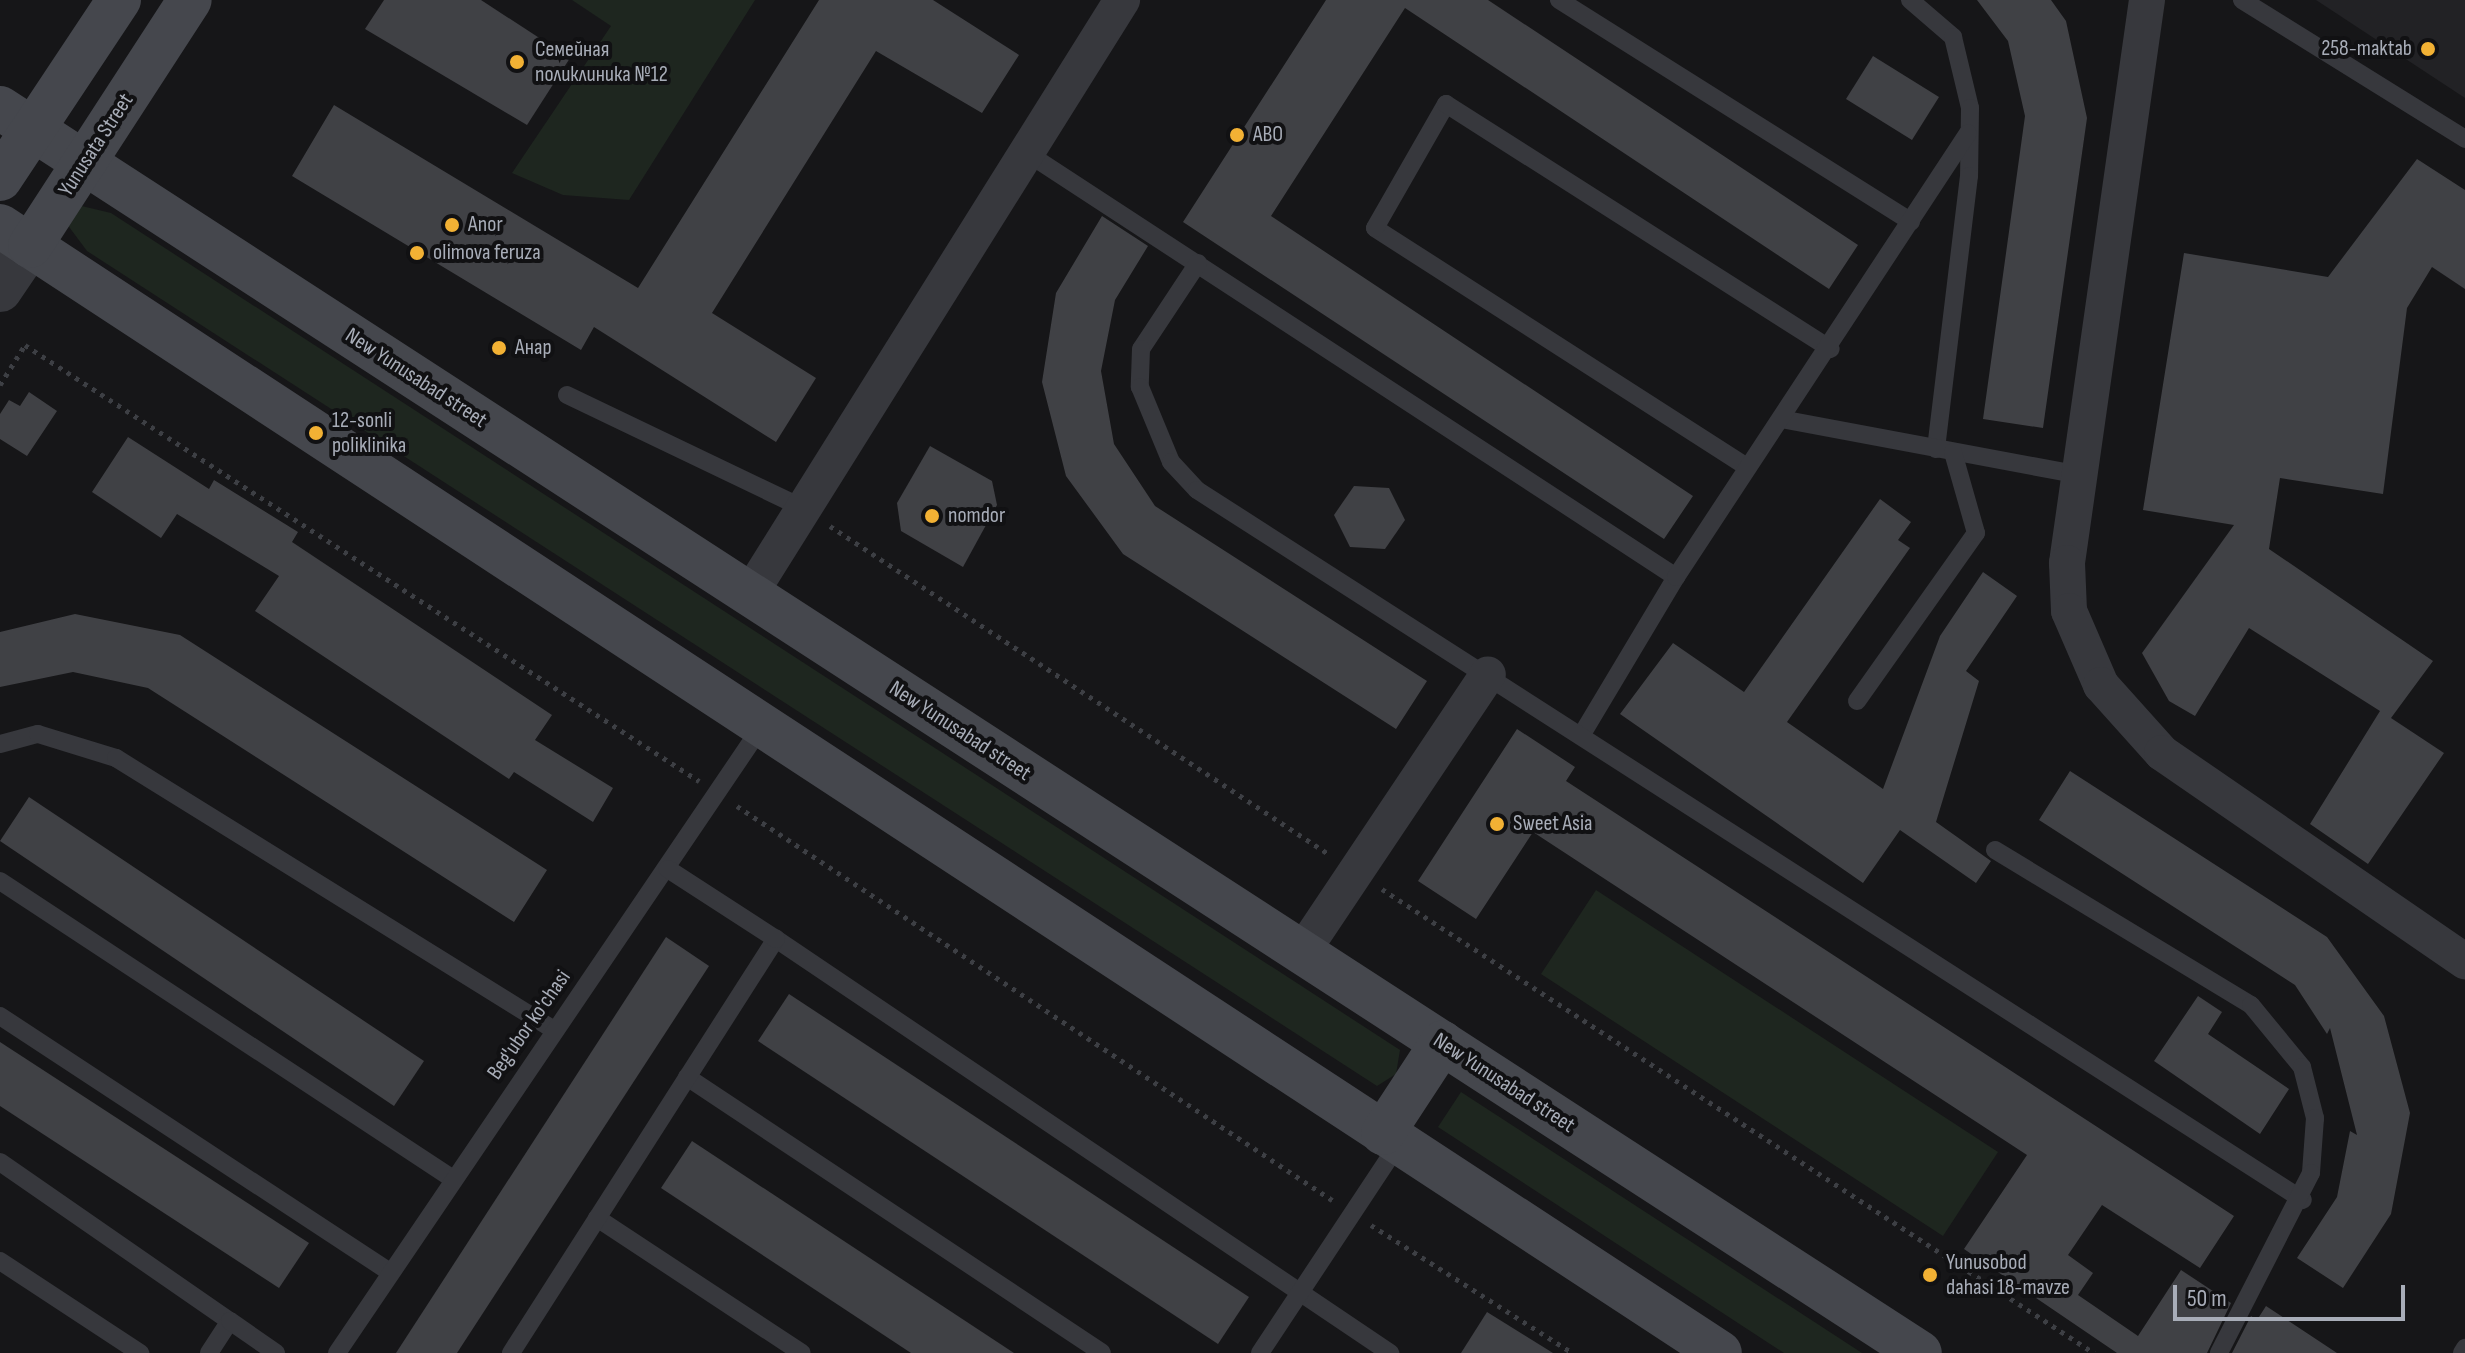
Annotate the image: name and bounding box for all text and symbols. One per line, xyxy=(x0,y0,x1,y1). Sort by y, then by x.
place label: Семейная поликлиника №12 xyxy=(535,36,668,88)
place label: 258-maktab xyxy=(2321,36,2412,62)
marker: 258-maktab xyxy=(2419,40,2437,58)
marker: Семейная поликлиника №12 xyxy=(506,51,528,73)
street label: Yunusata Street xyxy=(53,89,139,201)
place label: ABO xyxy=(1253,122,1283,148)
marker: ABO xyxy=(1228,126,1246,144)
place label: Anor xyxy=(468,212,503,238)
marker: Anor xyxy=(443,216,461,234)
place label: olimova feruza xyxy=(433,240,541,266)
marker: olimova feruza xyxy=(408,244,426,262)
street label: New Yunusabad street xyxy=(340,322,492,434)
place label: Анар xyxy=(515,335,552,361)
marker: Анар xyxy=(490,339,508,357)
place label: 12-sonli poliklinika xyxy=(332,407,406,458)
marker: 12-sonli poliklinika xyxy=(307,424,325,442)
place label: nomdor xyxy=(948,503,1005,529)
marker: nomdor xyxy=(923,507,941,525)
street label: New Yunusabad street xyxy=(884,675,1036,787)
place label: Sweet Asia xyxy=(1513,811,1592,837)
marker: Sweet Asia xyxy=(1488,815,1506,833)
street label: Beg'ubor ko'chasi xyxy=(482,965,576,1085)
street label: New Yunusabad street xyxy=(1428,1027,1580,1139)
place label: Yunusobod dahasi 18-mavze xyxy=(1946,1249,2070,1300)
marker: Yunusobod dahasi 18-mavze xyxy=(1921,1266,1939,1284)
scale bar xyxy=(2177,1269,2409,1319)
text: 50 m xyxy=(2187,1284,2227,1313)

